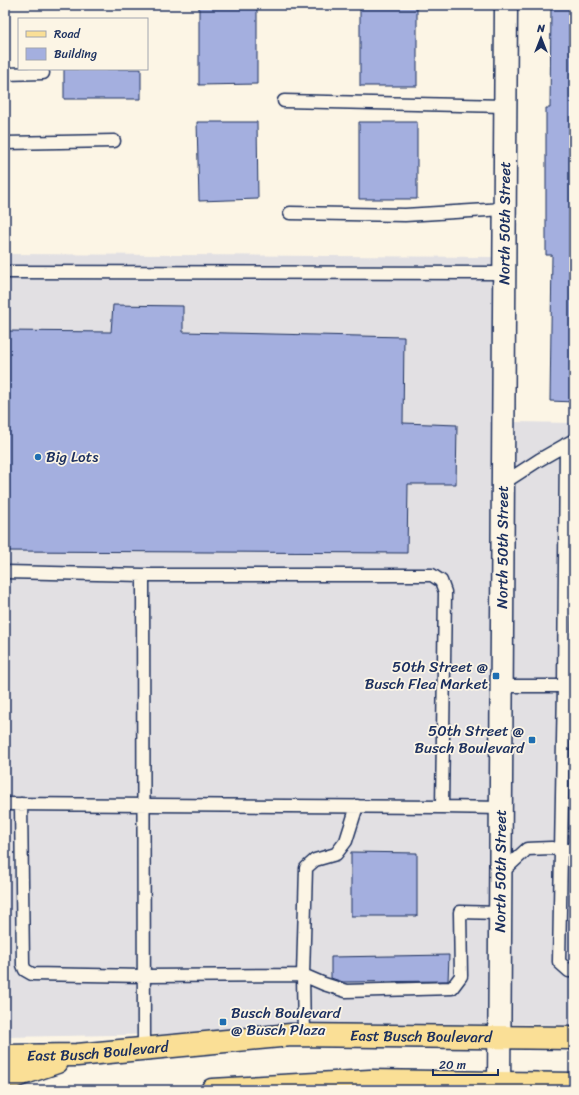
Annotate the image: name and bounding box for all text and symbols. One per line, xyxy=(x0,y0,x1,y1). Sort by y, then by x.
legend xyxy=(18,18,148,70)
north arrow xyxy=(521,18,561,58)
text: N xyxy=(536,19,545,38)
text: Road xyxy=(54,23,81,45)
text: Building xyxy=(54,43,97,65)
street label: North 50th Street xyxy=(491,161,518,285)
place label: Big Lots xyxy=(46,444,99,470)
marker: Big Lots xyxy=(33,452,43,462)
street label: North 50th Street xyxy=(489,485,516,609)
place label: 50th Street @ Busch Flea Market xyxy=(365,654,488,697)
marker: 50th Street @ Busch Flea Market xyxy=(491,671,501,681)
place label: 50th Street @ Busch Boulevard xyxy=(415,718,525,761)
marker: 50th Street @ Busch Boulevard xyxy=(527,735,537,745)
street label: North 50th Street xyxy=(487,809,514,933)
place label: Busch Boulevard @ Busch Plaza xyxy=(231,1000,342,1043)
marker: Busch Boulevard @ Busch Plaza xyxy=(218,1017,228,1027)
street label: East Busch Boulevard xyxy=(350,1023,493,1050)
street label: East Busch Boulevard xyxy=(27,1033,171,1069)
scale bar xyxy=(433,1051,498,1077)
text: 20 m xyxy=(439,1054,466,1076)

